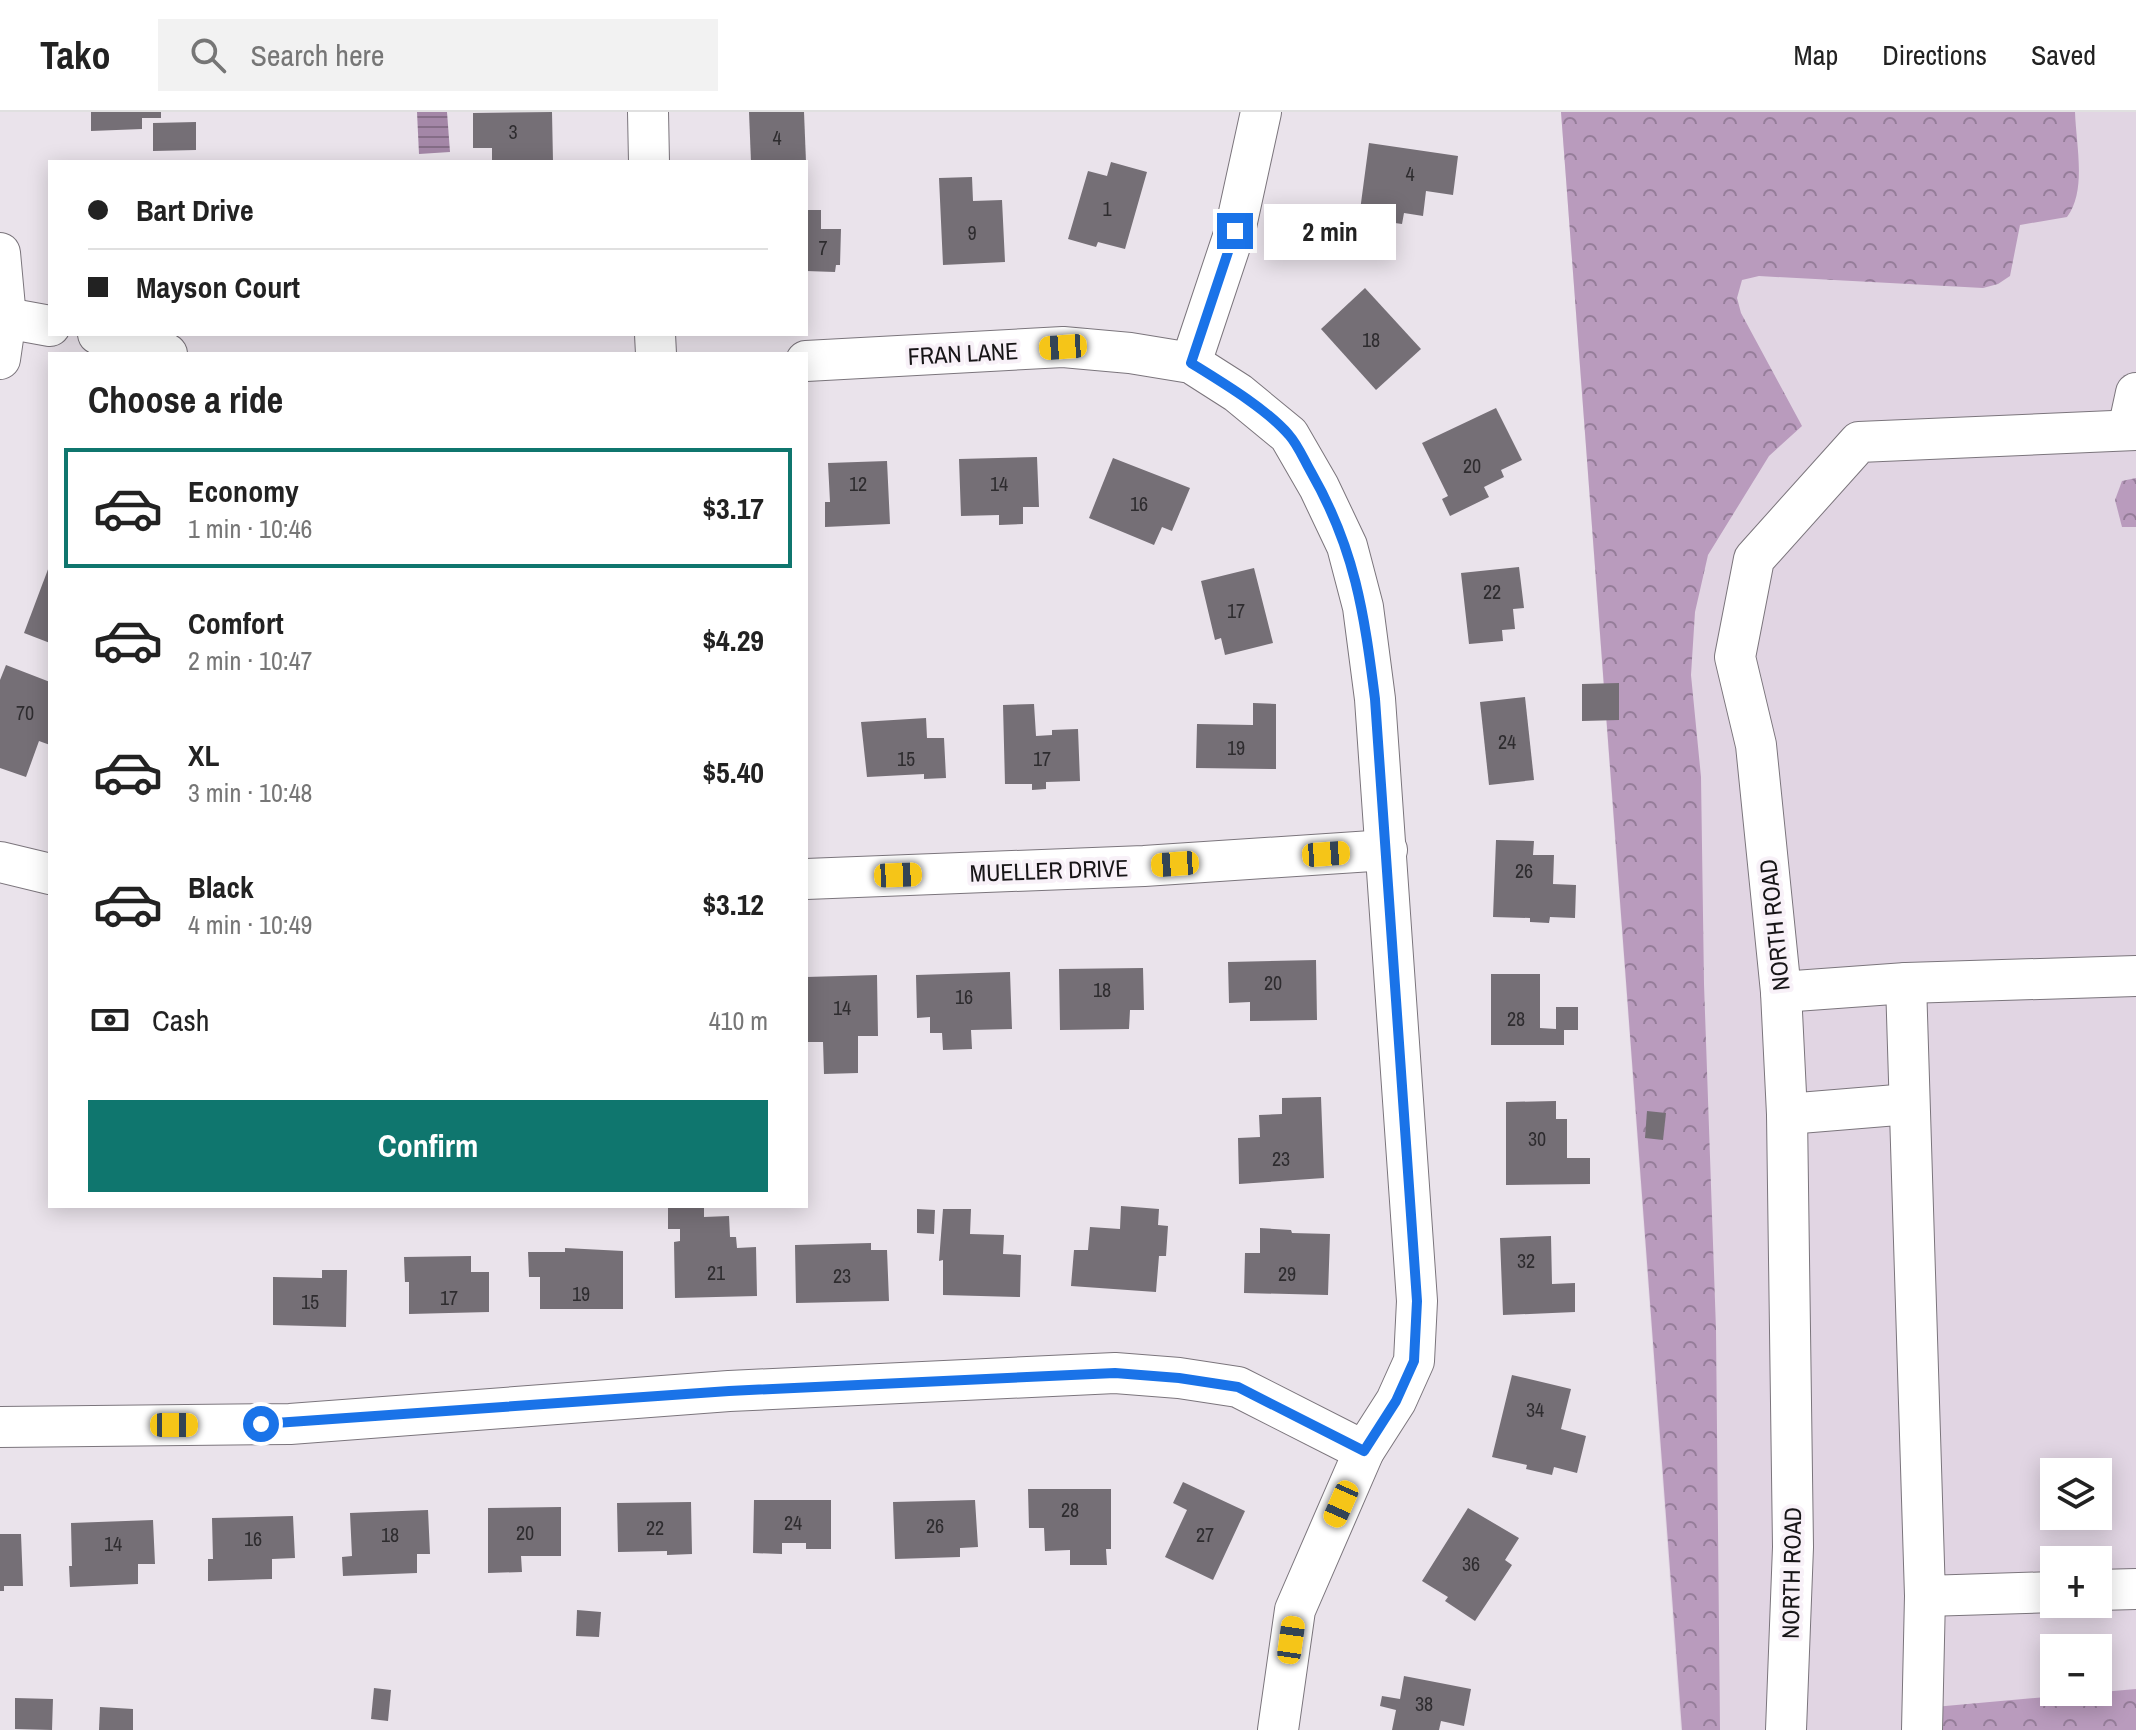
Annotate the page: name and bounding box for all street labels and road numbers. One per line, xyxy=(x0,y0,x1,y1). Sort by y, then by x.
street label: FRAN LANE xyxy=(907,334,1019,372)
street label: MUELLER DRIVE xyxy=(969,851,1129,889)
street label: NORTH ROAD xyxy=(1751,858,1797,992)
street label: NORTH ROAD xyxy=(1774,1507,1808,1639)

